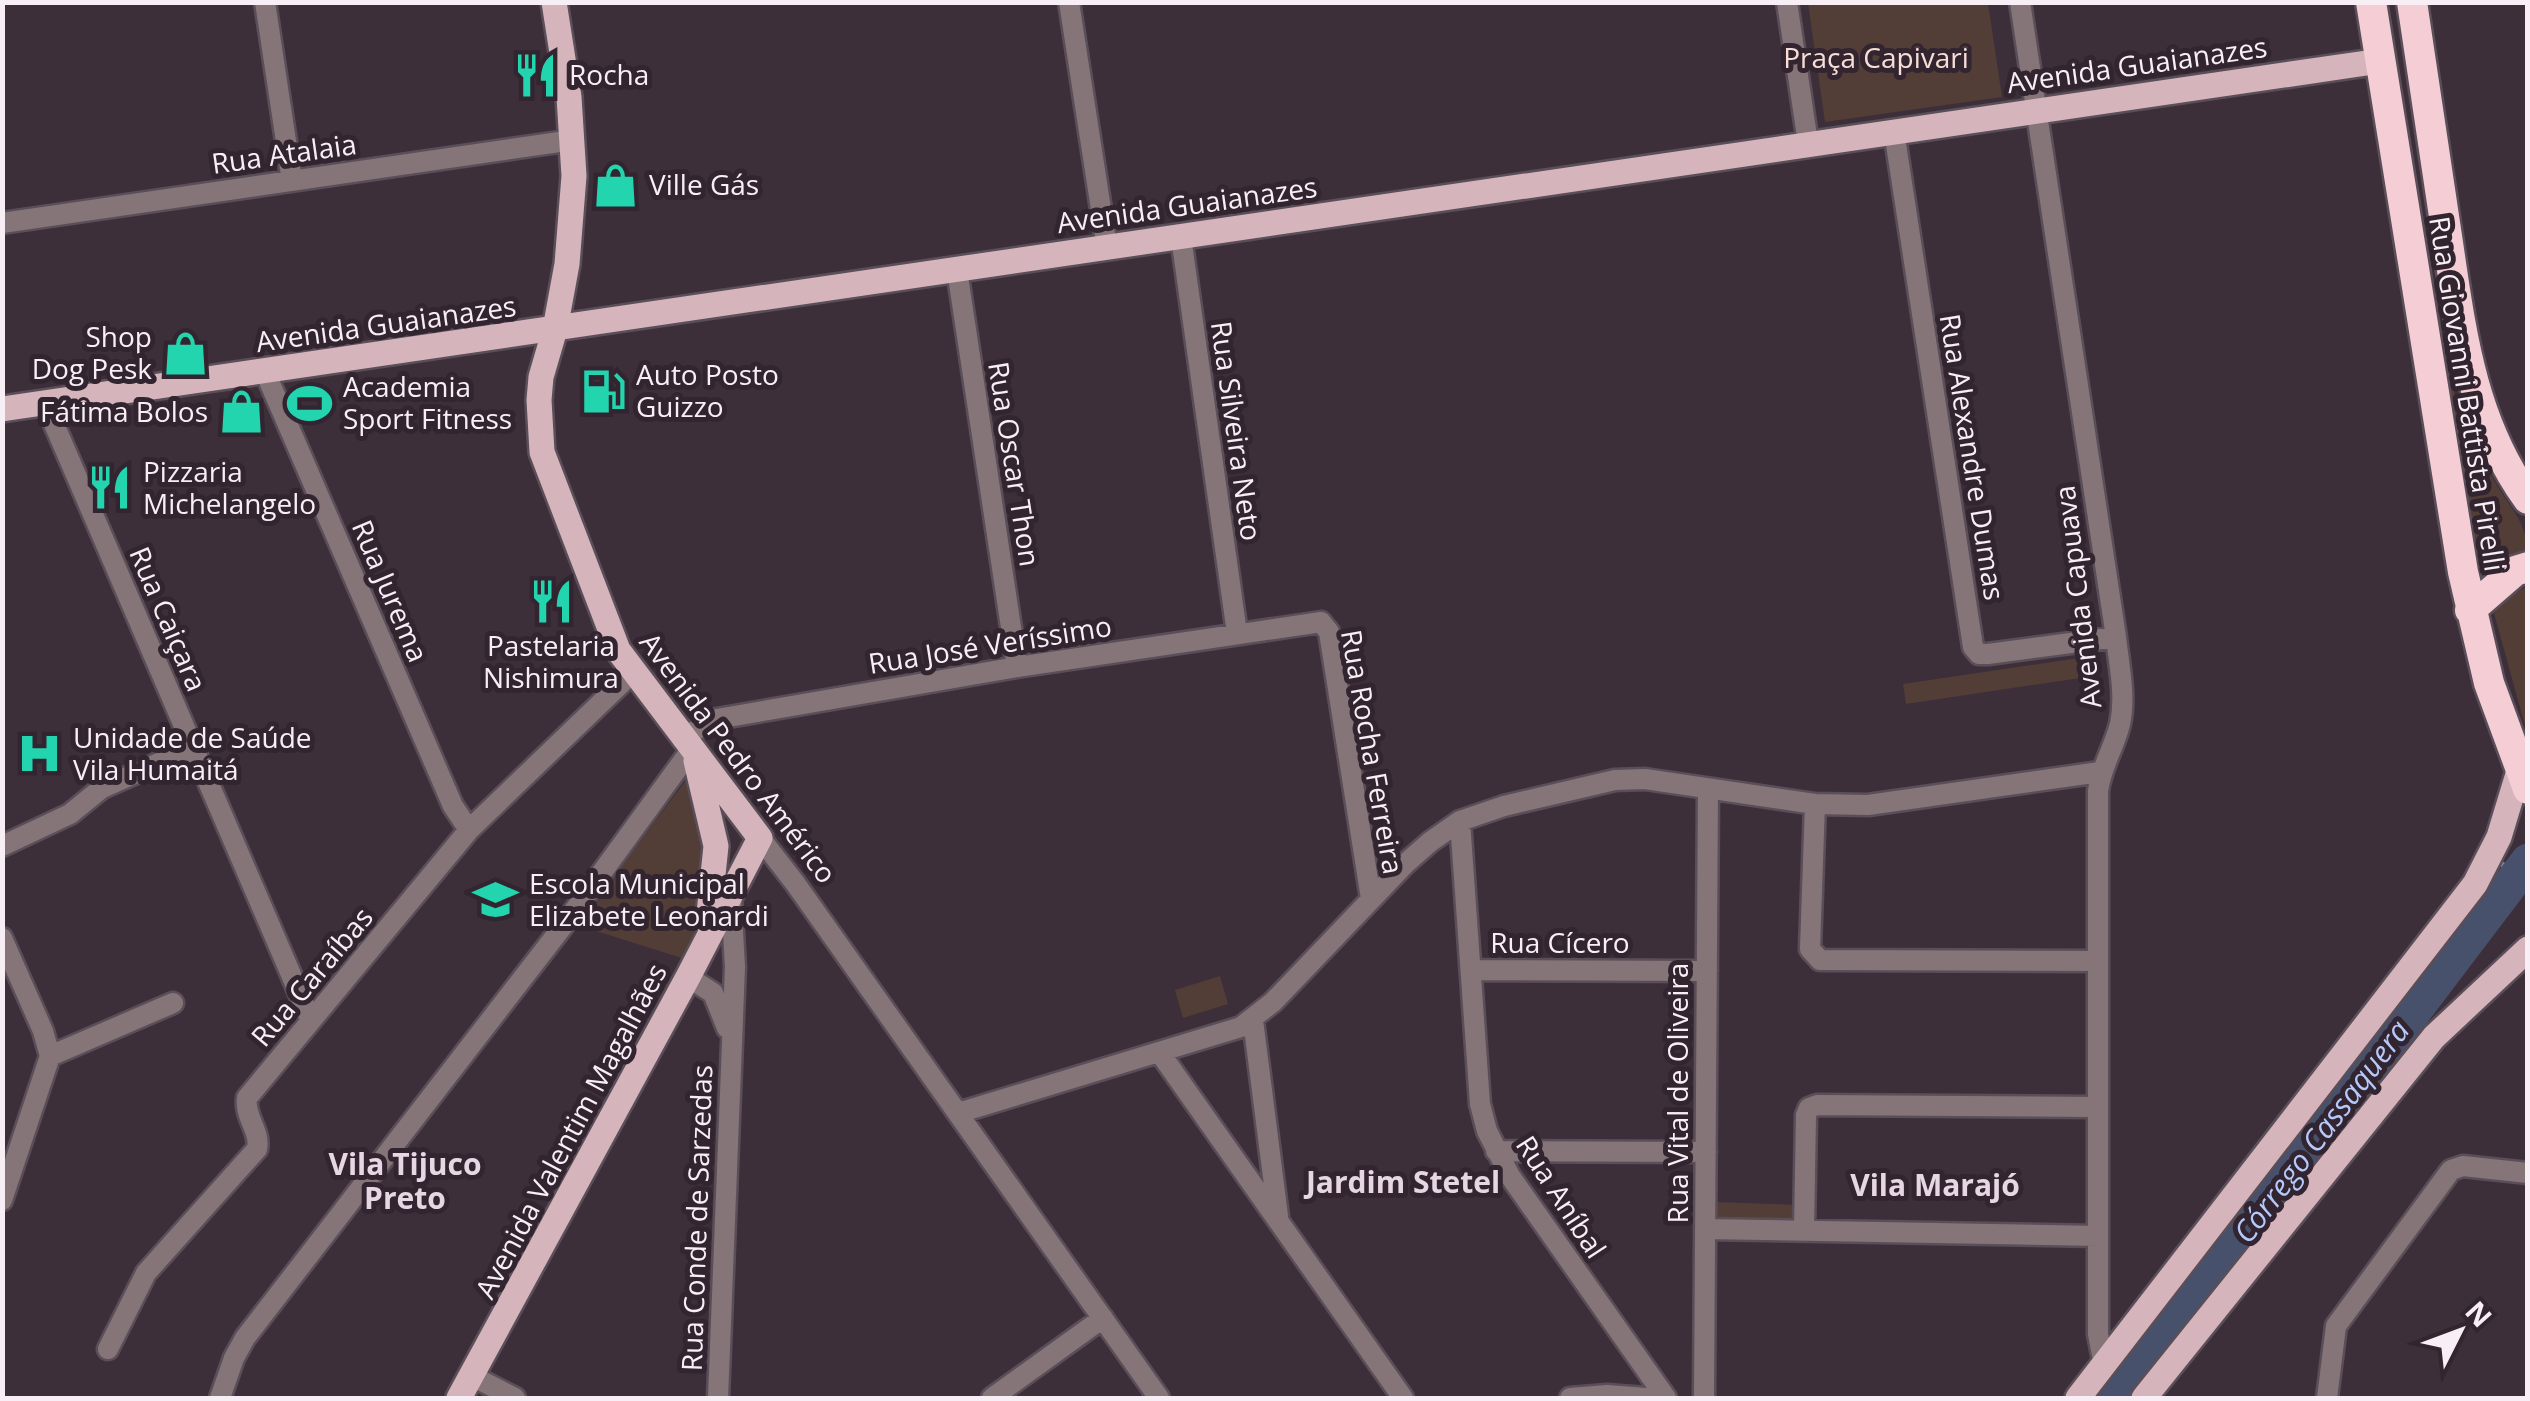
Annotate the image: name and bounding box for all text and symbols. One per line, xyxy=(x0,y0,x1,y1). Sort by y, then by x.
street label: Avenida Guaianazes xyxy=(2004,27,2269,101)
park label: Praça Capivari xyxy=(1783,38,1969,76)
restaurant icon: Rocha xyxy=(512,51,560,99)
place label: Rocha xyxy=(569,55,649,93)
street label: Rua Atalaia xyxy=(209,124,359,182)
shop icon: Ville Gás xyxy=(592,161,640,209)
place label: Ville Gás xyxy=(649,165,759,203)
street label: Avenida Guaianazes xyxy=(1054,167,1319,241)
street label: Rua Giovanni Battista Pirelli xyxy=(2421,214,2515,574)
street label: Avenida Guaianazes xyxy=(253,286,518,360)
street label: Rua Alexandre Dumas xyxy=(1932,311,2014,603)
place label: Shop Dog Pesk xyxy=(32,317,152,387)
street label: Rua Silveira Neto xyxy=(1203,319,1271,543)
shop icon: Shop Dog Pesk xyxy=(161,329,209,377)
place label: Auto Posto Guizzo xyxy=(636,355,779,425)
street label: Rua Oscar Thon xyxy=(980,359,1050,569)
place label: Academia Sport Fitness xyxy=(343,367,512,437)
fuel station icon: Auto Posto Guizzo xyxy=(579,367,627,415)
sports icon: Academia Sport Fitness xyxy=(286,379,334,427)
shop icon: Fátima Bolos xyxy=(217,388,265,436)
place label: Fátima Bolos xyxy=(40,392,208,430)
place label: Pizzaria Michelangelo xyxy=(143,452,316,522)
restaurant icon: Pizzaria Michelangelo xyxy=(86,464,134,512)
street label: Avenida Capuava xyxy=(2044,484,2110,711)
street label: Rua Jurema xyxy=(344,514,438,667)
street label: Rua Caiçara xyxy=(121,541,216,697)
restaurant icon: Pastelaria Nishimura xyxy=(527,577,575,625)
street label: Rua José Veríssimo xyxy=(866,606,1114,682)
street label: Avenida Pedro Américo xyxy=(632,624,846,891)
place label: Pastelaria Nishimura xyxy=(483,626,619,696)
street label: Rua Rocha Ferreira xyxy=(1333,627,1413,877)
place label: Unidade de Saúde Vila Humaitá xyxy=(73,718,312,788)
hospital icon: Unidade de Saúde Vila Humaitá xyxy=(16,730,64,778)
place label: Escola Municipal Elizabete Leonardi xyxy=(529,864,769,934)
school or university icon: Escola Municipal Elizabete Leonardi xyxy=(472,876,520,924)
street label: Rua Caraíbas xyxy=(242,899,381,1054)
street label: Rua Cícero xyxy=(1490,923,1630,961)
street label: Avenida Valentim Magalhães xyxy=(465,956,675,1305)
street label: Rua Vital de Oliveira xyxy=(1658,963,1696,1223)
water label: Córrego Cassaquera xyxy=(2223,1011,2418,1251)
street label: Rua Conde de Sarzedas xyxy=(672,1064,720,1372)
street label: Rua Aníbal xyxy=(1508,1128,1616,1265)
district label: Vila Tijuco Preto xyxy=(328,1143,482,1218)
district label: Jardim Stetel xyxy=(1303,1161,1500,1202)
district label: Vila Marajó xyxy=(1850,1164,2020,1205)
north arrow xyxy=(2410,1281,2510,1381)
text: N xyxy=(2458,1292,2501,1335)

